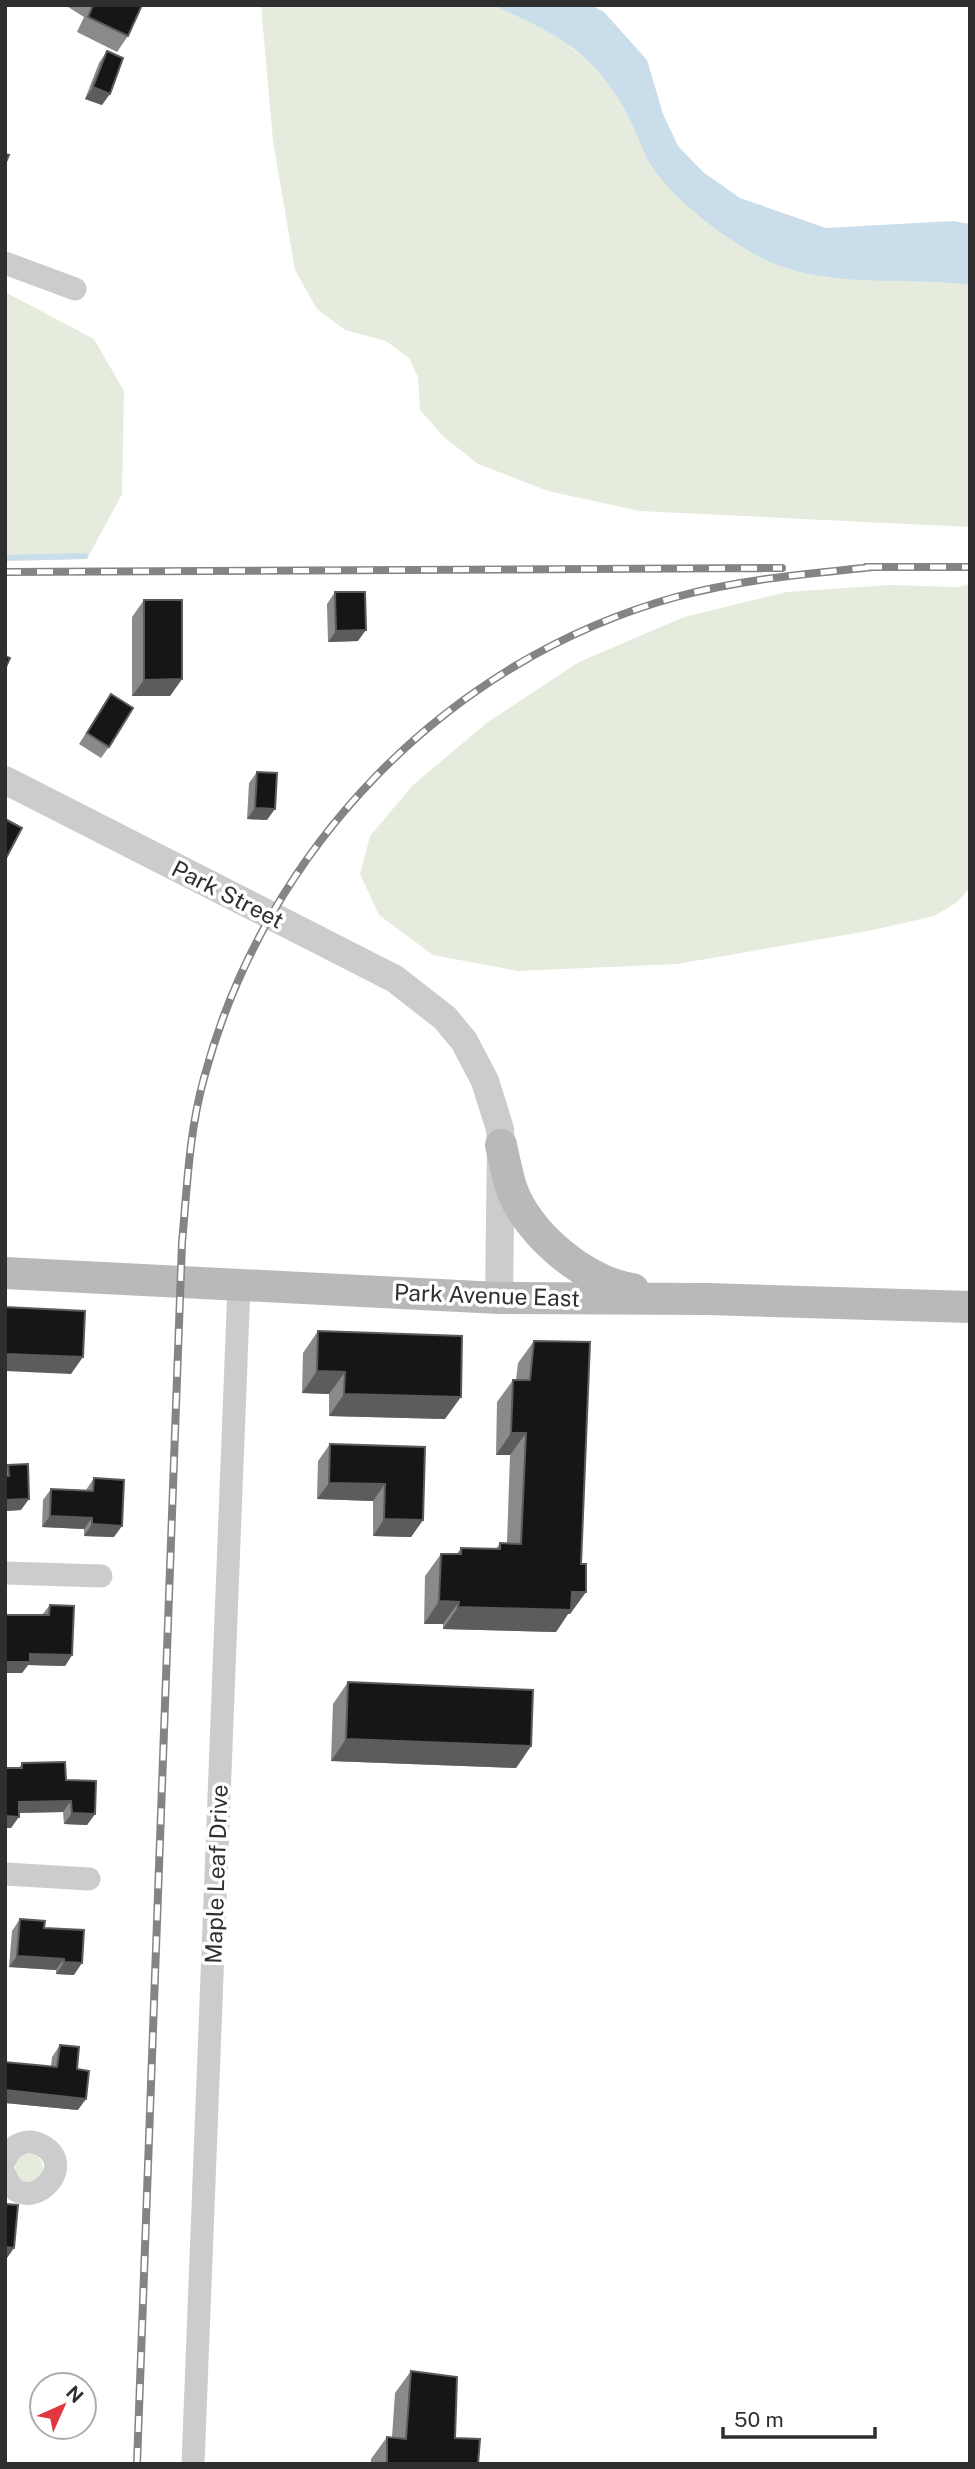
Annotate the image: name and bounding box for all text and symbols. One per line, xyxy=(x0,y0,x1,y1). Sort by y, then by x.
street label: Park Street xyxy=(168,854,288,934)
street label: Park Avenue East xyxy=(394,1278,580,1312)
street label: Maple Leaf Drive xyxy=(199,1784,233,1964)
north arrow xyxy=(28,2371,98,2441)
text: N xyxy=(62,2381,88,2407)
scale bar xyxy=(723,2396,875,2440)
text: 50 m xyxy=(734,2407,784,2432)

